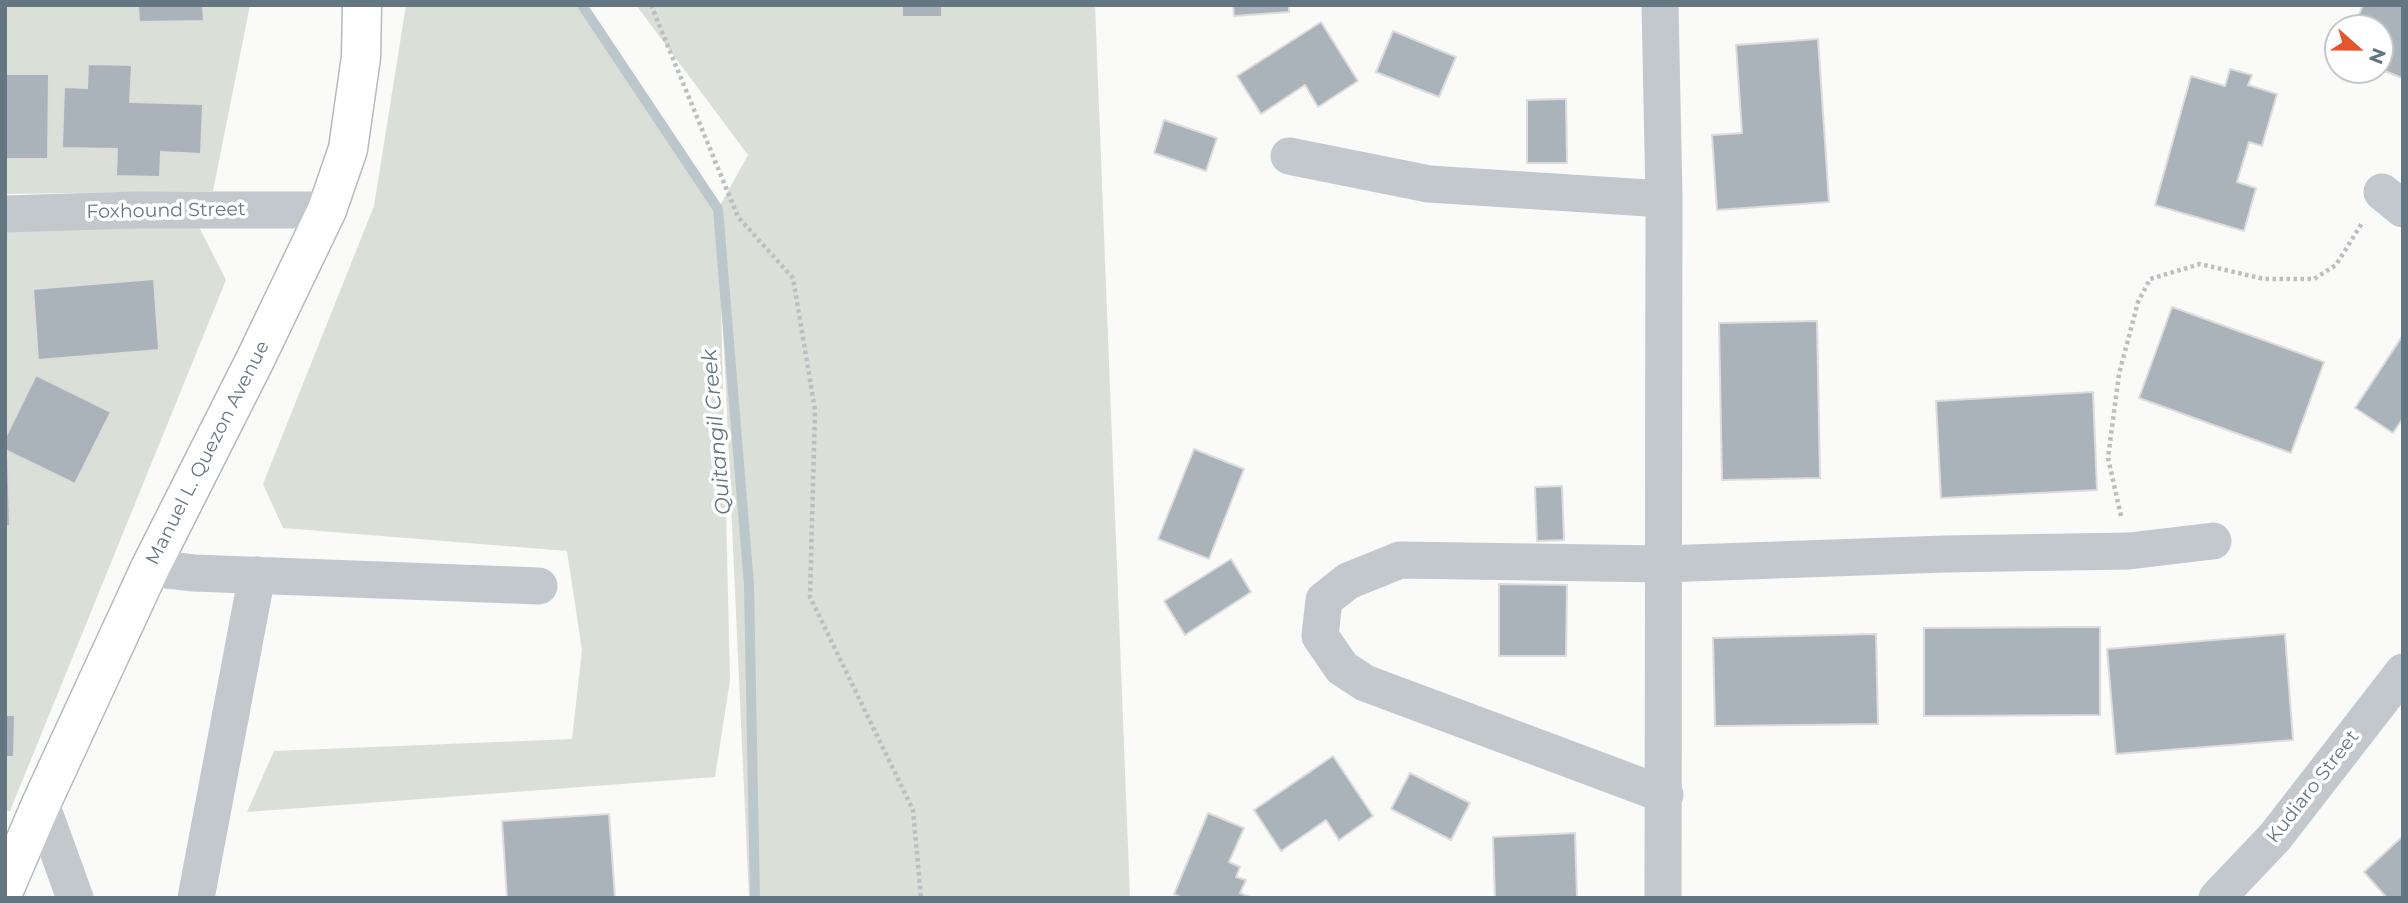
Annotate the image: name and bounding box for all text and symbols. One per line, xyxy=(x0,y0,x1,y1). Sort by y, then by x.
north arrow xyxy=(2324,14,2394,84)
text: N xyxy=(2364,45,2391,67)
street label: Foxhound Street xyxy=(86,198,246,224)
street label: Manuel L. Quezon Avenue xyxy=(141,337,275,569)
water label: Quitangil Creek xyxy=(697,348,737,516)
street label: Kudiaro Street xyxy=(2262,726,2364,848)

